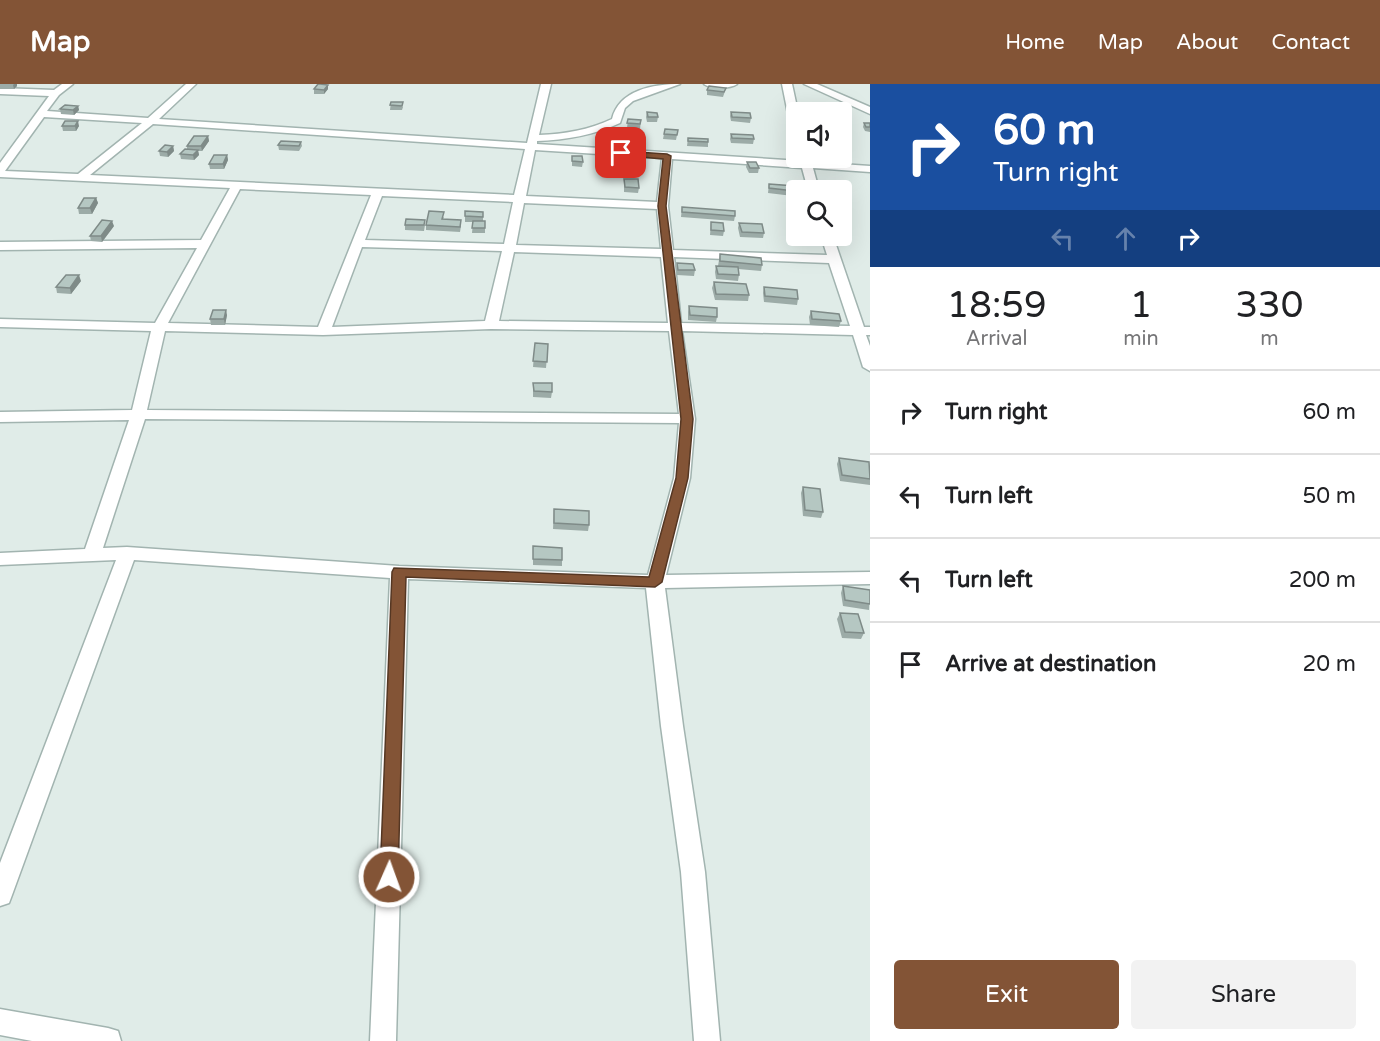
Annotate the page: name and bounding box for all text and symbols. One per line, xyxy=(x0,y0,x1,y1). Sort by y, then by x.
text: Map xyxy=(30,25,90,59)
text: Home xyxy=(1005,30,1065,55)
text: Map xyxy=(1098,30,1143,55)
text: About xyxy=(1176,30,1238,55)
text: Contact xyxy=(1271,30,1350,55)
map controls xyxy=(786,102,852,246)
button: sound xyxy=(786,102,852,168)
text: 60 m xyxy=(993,105,1095,156)
icon: right xyxy=(894,108,972,186)
pin xyxy=(595,127,646,178)
icon: arrive xyxy=(604,136,637,169)
text: Turn right xyxy=(993,156,1119,189)
button: search xyxy=(786,180,852,246)
icon: left xyxy=(1046,222,1079,255)
icon: ahead xyxy=(1109,222,1142,255)
icon: right xyxy=(1172,222,1205,255)
text: 18:59 xyxy=(947,284,1047,327)
text: 1 xyxy=(1130,284,1152,327)
text: 330 xyxy=(1235,284,1303,327)
text: Arrival xyxy=(966,327,1028,351)
text: min xyxy=(1123,327,1159,351)
text: m xyxy=(1260,327,1279,351)
icon: right xyxy=(894,396,927,429)
text: Turn right xyxy=(945,399,1047,425)
text: 60 m xyxy=(1302,399,1356,425)
icon: left xyxy=(894,480,927,513)
text: Turn left xyxy=(945,483,1033,509)
text: 50 m xyxy=(1302,483,1356,509)
icon: left xyxy=(894,564,927,597)
text: Turn left xyxy=(945,567,1033,593)
text: 200 m xyxy=(1289,567,1356,593)
icon: arrive xyxy=(894,648,927,681)
text: Arrive at destination xyxy=(945,651,1156,677)
text: 20 m xyxy=(1302,651,1356,677)
position arrow xyxy=(357,845,421,909)
button: Exit xyxy=(894,960,1119,1029)
button: Share xyxy=(1131,960,1356,1029)

